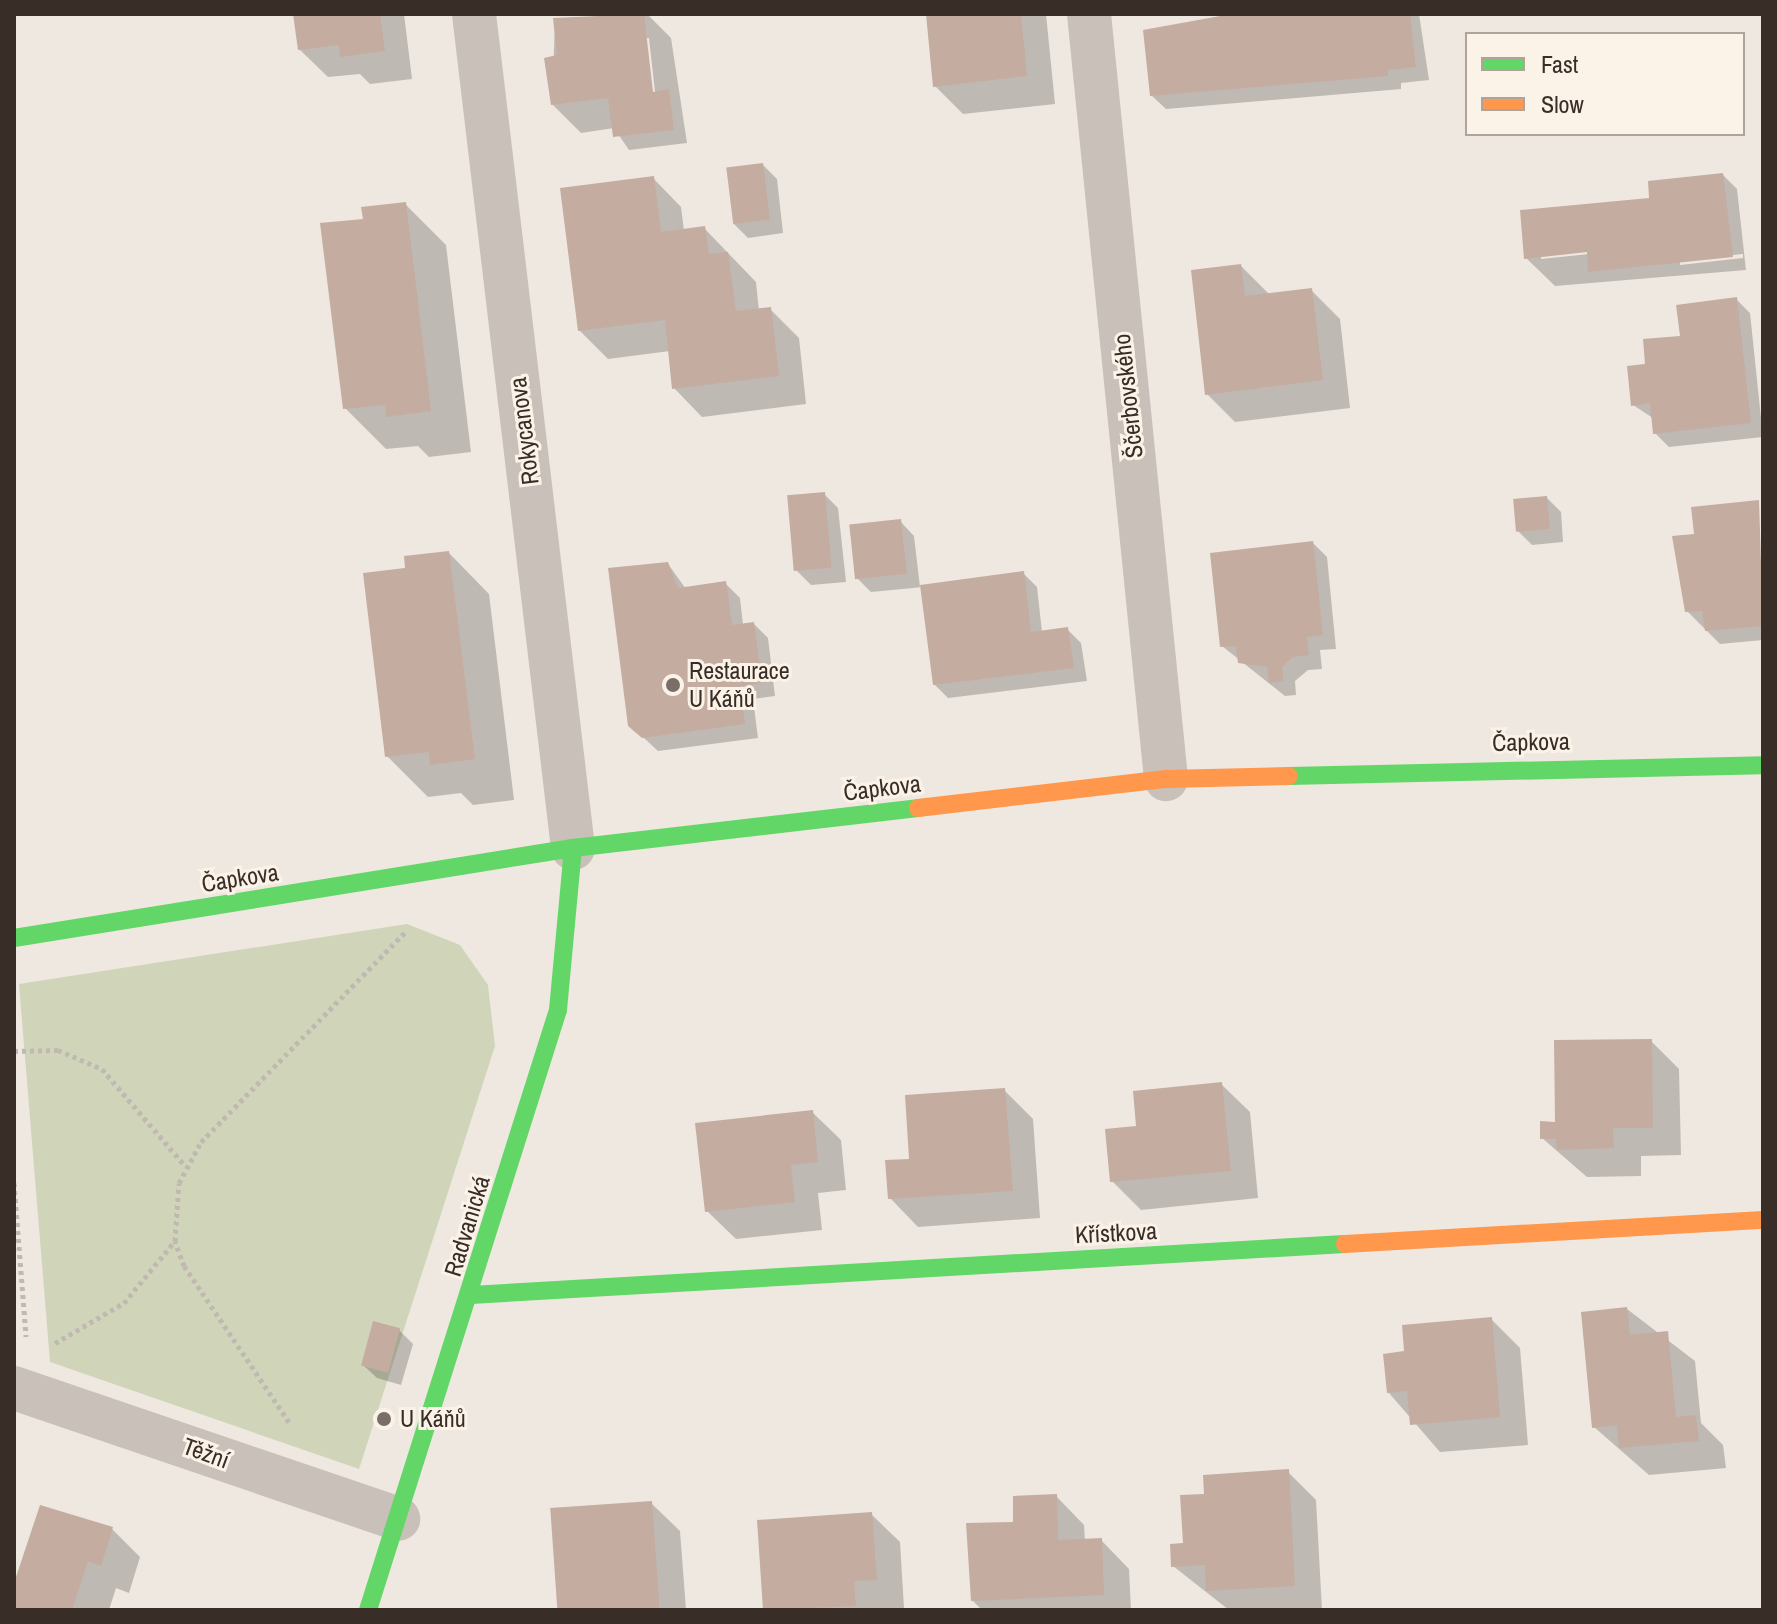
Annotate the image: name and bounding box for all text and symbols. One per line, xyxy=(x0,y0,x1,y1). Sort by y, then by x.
legend xyxy=(1465,32,1745,136)
text: Fast xyxy=(1541,48,1578,80)
text: Slow xyxy=(1541,88,1584,120)
street label: Ščerbovského xyxy=(1107,332,1149,460)
street label: Rokycanova xyxy=(503,376,545,486)
place label: Restaurace U Káňů xyxy=(689,657,790,713)
marker: Restaurace U Káňů xyxy=(664,676,682,694)
street label: Čapkova xyxy=(1492,727,1570,757)
street label: Čapkova xyxy=(842,769,922,807)
street label: Čapkova xyxy=(199,858,281,898)
street label: Radvanická xyxy=(438,1172,496,1280)
street label: Křístkova xyxy=(1074,1216,1158,1250)
place label: U Káňů xyxy=(400,1405,466,1433)
marker: U Káňů xyxy=(375,1410,393,1428)
street label: Těžní xyxy=(179,1431,233,1475)

